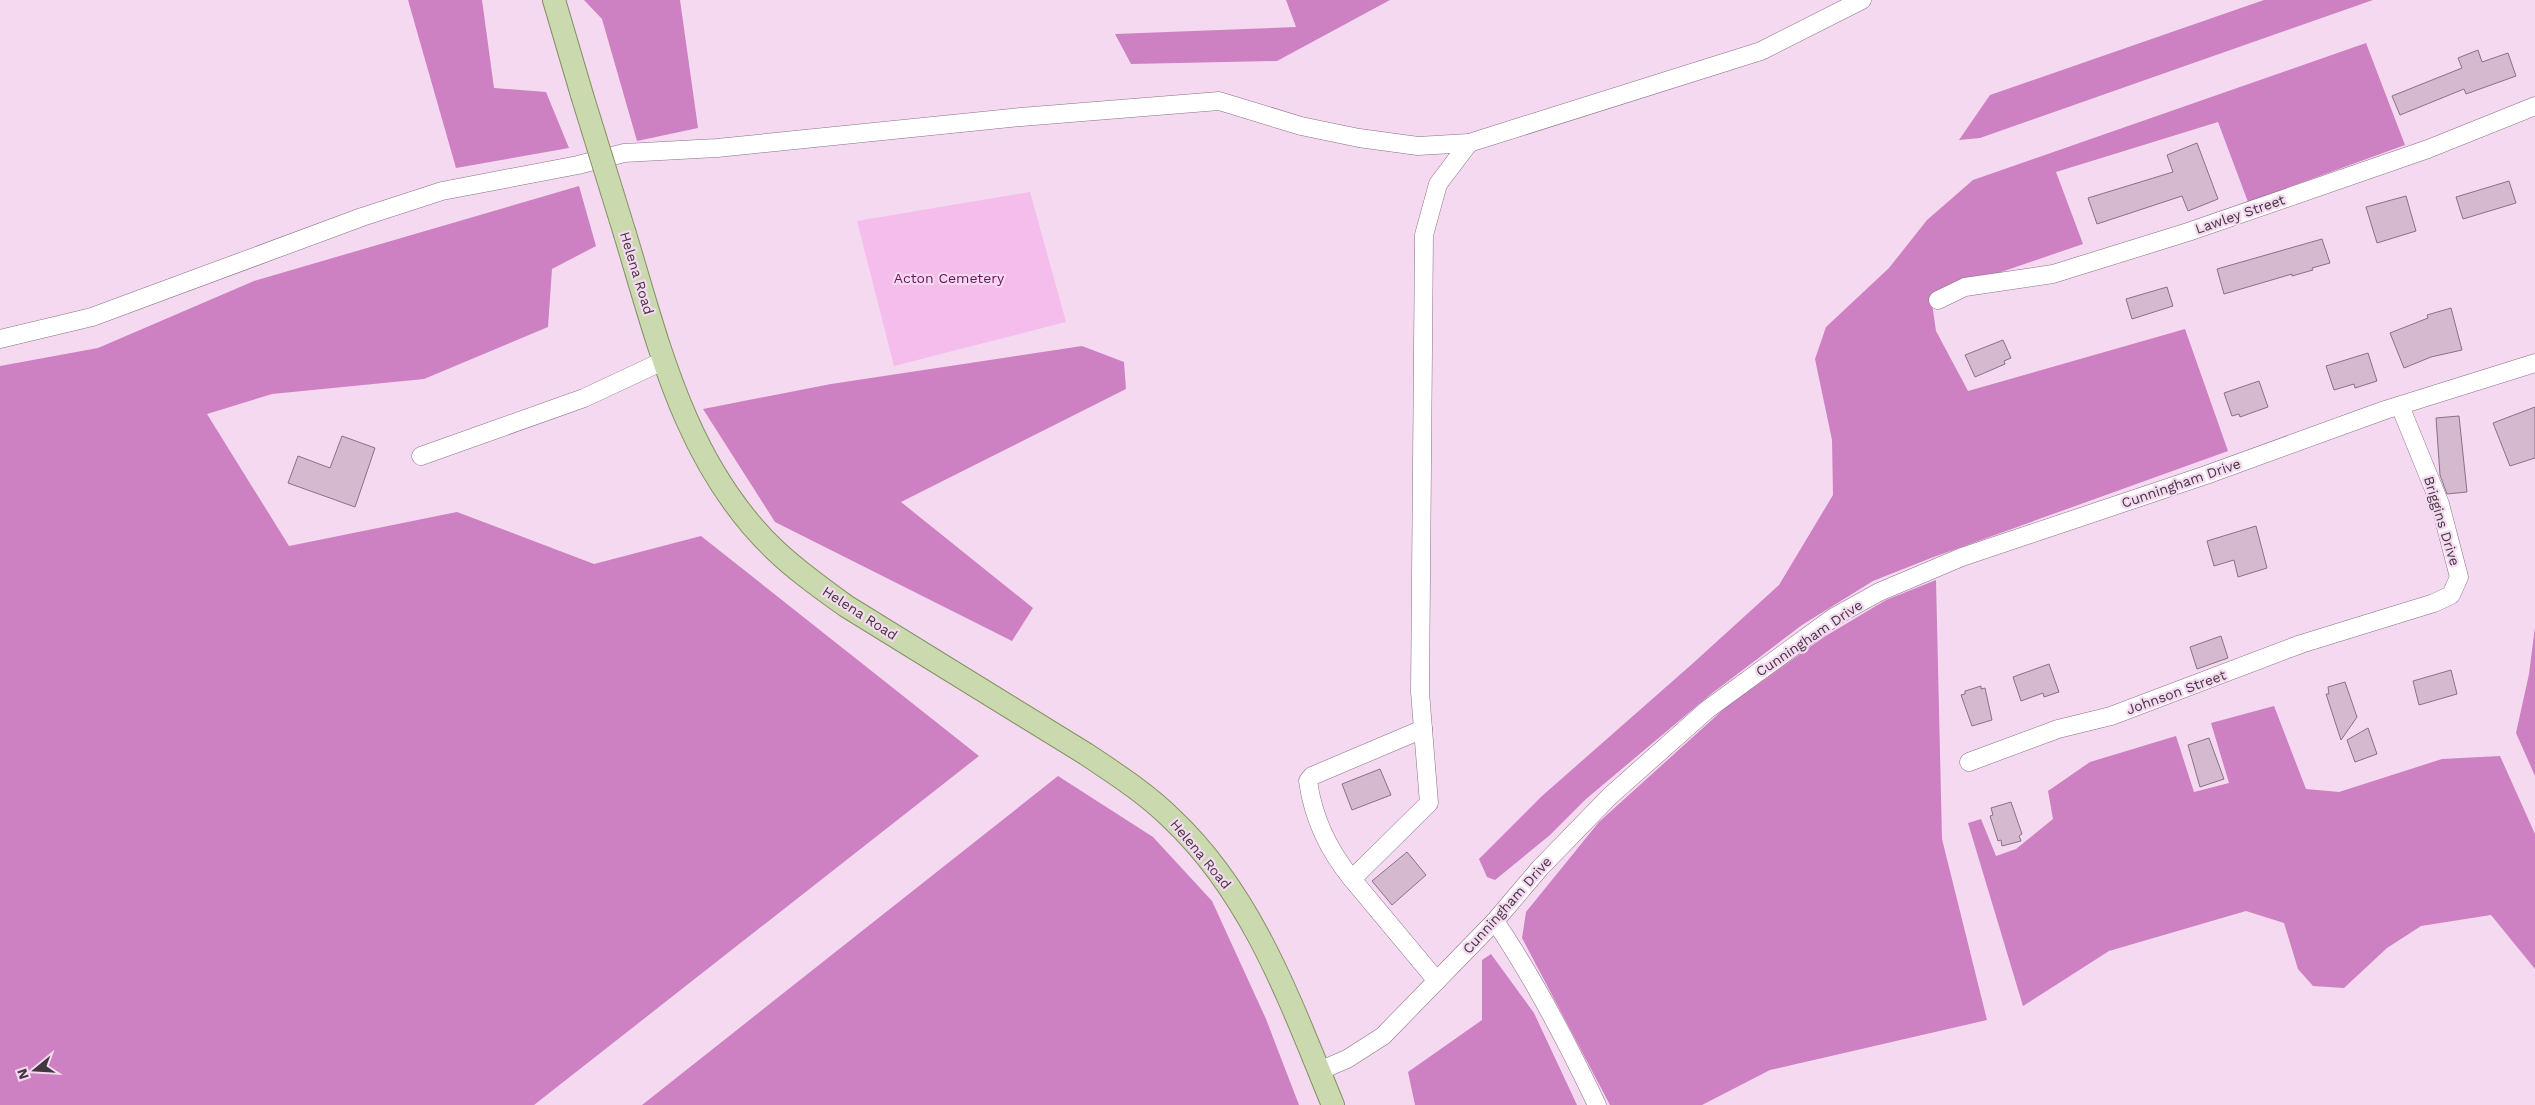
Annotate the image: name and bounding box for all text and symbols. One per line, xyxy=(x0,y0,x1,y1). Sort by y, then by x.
street label: Lawley Street xyxy=(2193,191,2287,237)
street label: Helena Road xyxy=(617,230,657,316)
park label: Acton Cemetery xyxy=(894,270,1005,286)
street label: Cunningham Drive xyxy=(2119,455,2243,511)
street label: Briggins Drive xyxy=(2421,474,2463,568)
street label: Helena Road xyxy=(820,583,900,643)
street label: Cunningham Drive xyxy=(1753,596,1865,680)
street label: Johnson Street xyxy=(2124,666,2228,717)
street label: Helena Road xyxy=(1167,816,1235,892)
street label: Cunningham Drive xyxy=(1459,853,1555,957)
north arrow xyxy=(10,1045,60,1095)
text: N xyxy=(13,1067,32,1081)

